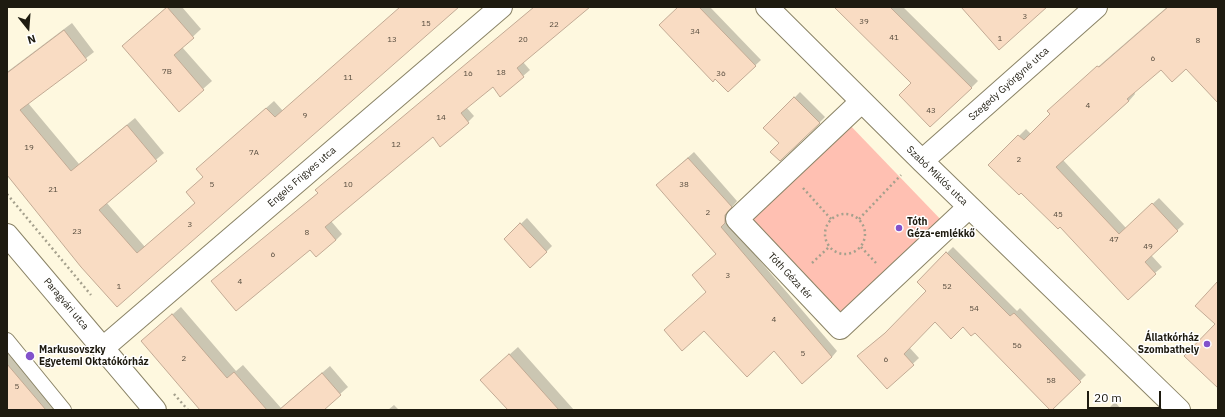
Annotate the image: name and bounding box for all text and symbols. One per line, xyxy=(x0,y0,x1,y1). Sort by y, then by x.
north arrow xyxy=(8,8,48,48)
house number: 3 xyxy=(1023,12,1027,22)
house number: 39 xyxy=(859,17,869,27)
house number: 15 xyxy=(421,19,431,29)
house number: 22 xyxy=(549,20,559,30)
house number: 34 xyxy=(690,27,700,37)
text: N xyxy=(26,32,37,47)
house number: 41 xyxy=(889,33,899,43)
house number: 1 xyxy=(998,34,1002,44)
house number: 13 xyxy=(387,35,397,45)
house number: 20 xyxy=(518,35,528,45)
house number: 8 xyxy=(1196,36,1200,46)
street label: Szegedy Györgyné utca xyxy=(966,45,1052,123)
house number: 6 xyxy=(1151,54,1155,64)
house number: 7B xyxy=(162,67,172,77)
house number: 18 xyxy=(496,68,506,78)
house number: 16 xyxy=(463,69,473,79)
house number: 36 xyxy=(716,69,726,79)
house number: 11 xyxy=(343,73,353,83)
house number: 4 xyxy=(1086,101,1090,111)
house number: 43 xyxy=(926,106,936,116)
house number: 9 xyxy=(303,111,307,121)
house number: 14 xyxy=(436,113,446,123)
house number: 12 xyxy=(391,140,401,150)
house number: 19 xyxy=(24,143,34,153)
street label: Engels Frigyes utca xyxy=(266,144,338,210)
street label: Szabó Miklós utca xyxy=(904,144,970,208)
house number: 7A xyxy=(249,148,259,158)
house number: 2 xyxy=(1017,155,1021,165)
house number: 5 xyxy=(210,180,214,190)
house number: 10 xyxy=(343,180,353,190)
house number: 38 xyxy=(679,180,689,190)
house number: 21 xyxy=(48,185,58,195)
house number: 2 xyxy=(706,208,710,218)
house number: 45 xyxy=(1053,210,1063,220)
place label: Tóth Géza-emlékkő xyxy=(907,216,975,240)
house number: 3 xyxy=(188,220,192,230)
marker: Tóth Géza-emlékkő xyxy=(894,223,904,233)
house number: 23 xyxy=(72,227,82,237)
house number: 8 xyxy=(305,228,309,238)
house number: 47 xyxy=(1109,235,1119,245)
house number: 49 xyxy=(1143,242,1153,252)
house number: 6 xyxy=(271,250,275,260)
street label: Tóth Géza tér xyxy=(765,250,815,302)
house number: 3 xyxy=(726,271,730,281)
street label: Paragvári utca xyxy=(41,276,91,332)
house number: 4 xyxy=(238,277,242,287)
house number: 1 xyxy=(117,282,121,292)
house number: 52 xyxy=(942,282,952,292)
house number: 54 xyxy=(969,304,979,314)
house number: 4 xyxy=(772,315,776,325)
place label: Állatkórház Szombathely xyxy=(1138,332,1199,356)
marker: Állatkórház Szombathely xyxy=(1202,339,1212,349)
house number: 56 xyxy=(1012,341,1022,351)
place label: Markusovszky Egyetemi Oktatókórház xyxy=(39,344,149,368)
house number: 5 xyxy=(801,349,805,359)
marker: Markusovszky Egyetemi Oktatókórház xyxy=(24,350,36,362)
house number: 2 xyxy=(182,354,186,364)
house number: 6 xyxy=(884,355,888,365)
house number: 58 xyxy=(1046,376,1056,386)
house number: 5 xyxy=(15,382,19,392)
scale bar xyxy=(1089,383,1163,409)
text: 20 m xyxy=(1094,390,1122,405)

